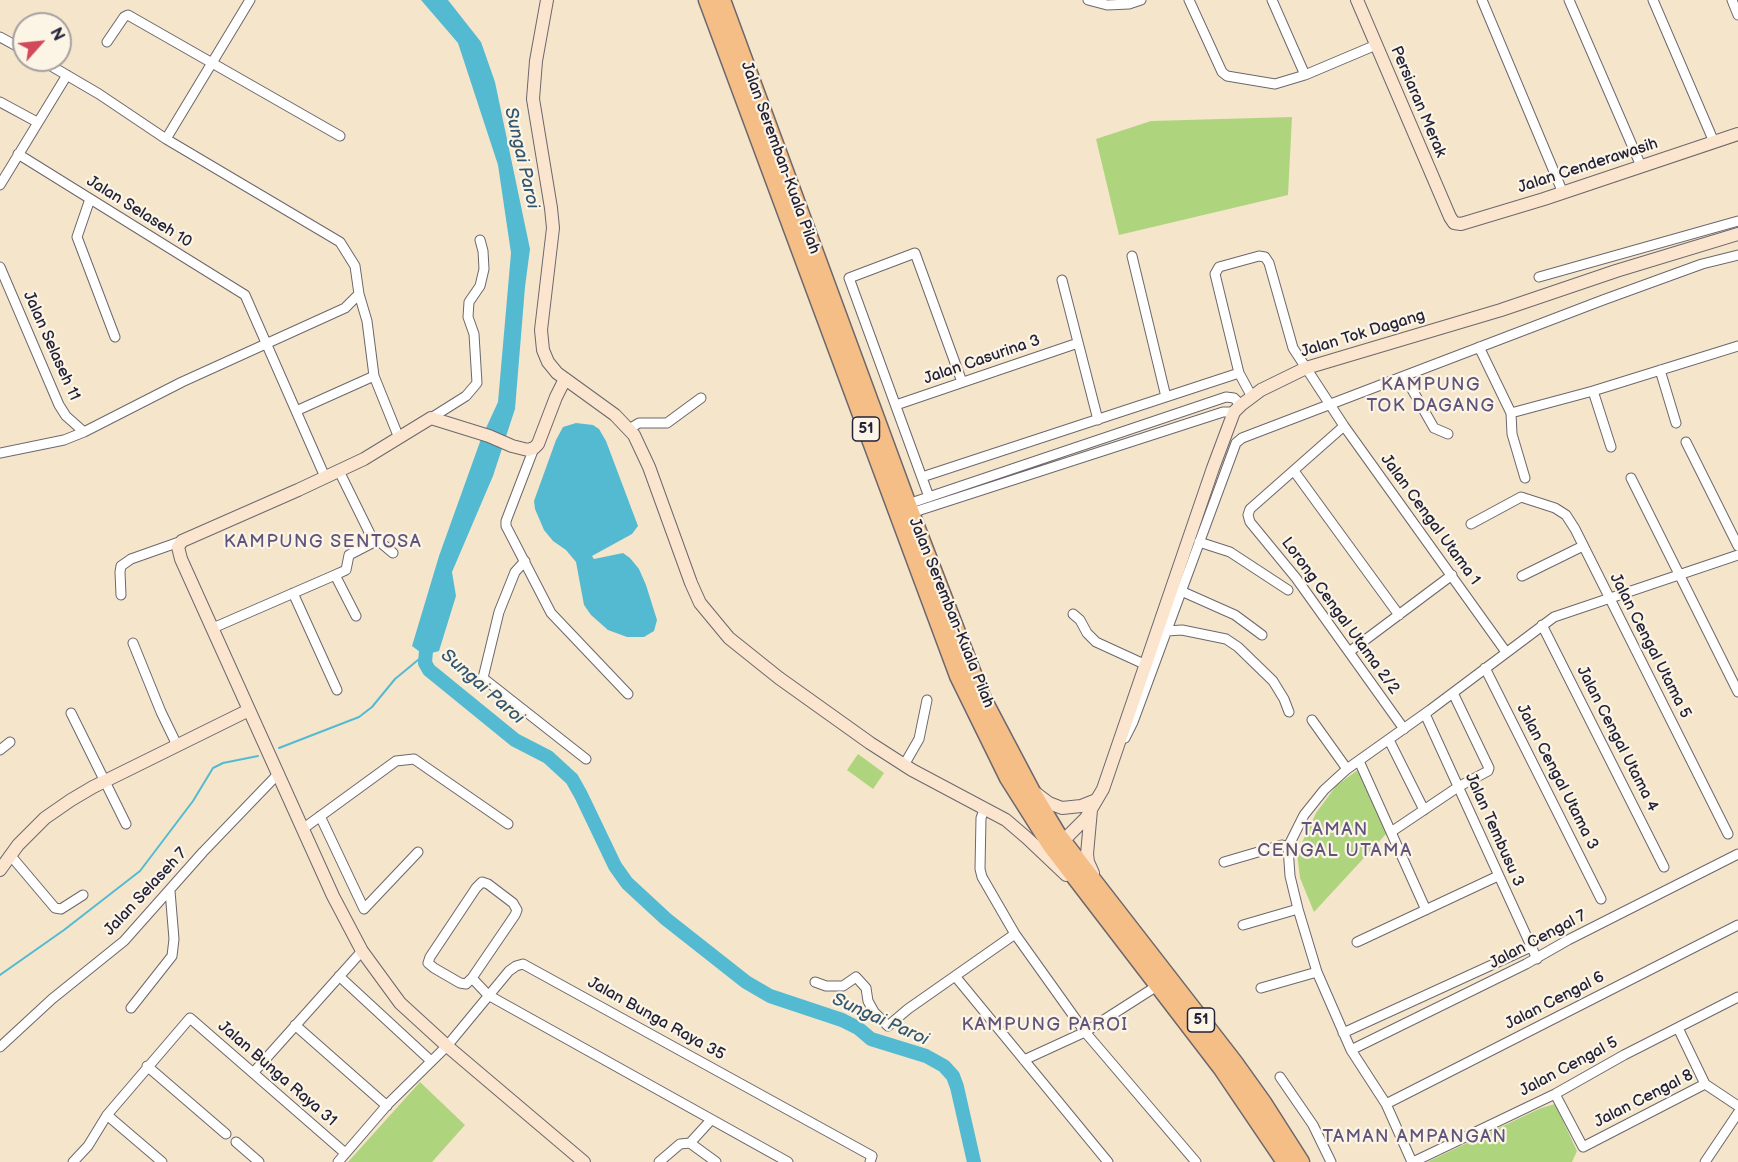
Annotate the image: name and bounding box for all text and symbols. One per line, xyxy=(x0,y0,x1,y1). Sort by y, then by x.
north arrow xyxy=(12,12,72,72)
text: N xyxy=(46,25,68,44)
street label: Persiaran Merak xyxy=(1386,44,1450,160)
street label: Jalan Seremban-Kuala Pilah xyxy=(736,59,824,257)
water label: Sungai Paroi xyxy=(499,105,543,211)
street label: Jalan Cenderawasih xyxy=(1516,134,1660,198)
street label: Jalan Selaseh 10 xyxy=(83,172,195,252)
street label: Jalan Selaseh 11 xyxy=(18,288,84,404)
street label: Jalan Tok Dagang xyxy=(1298,306,1428,362)
street label: Jalan Casurina 3 xyxy=(921,331,1043,389)
district label: KAMPUNG TOK DAGANG xyxy=(1366,374,1496,416)
road number: 51 xyxy=(852,417,880,441)
street label: Jalan Cengal Utama 1 xyxy=(1376,451,1484,589)
street label: Jalan Seremban-Kuala Pilah xyxy=(904,515,998,711)
district label: KAMPUNG SENTOSA xyxy=(224,531,422,553)
street label: Lorong Cengal Utama 2/2 xyxy=(1277,534,1403,698)
street label: Jalan Cengal Utama 5 xyxy=(1605,570,1695,722)
water label: Sungai Paroi xyxy=(436,645,528,729)
street label: Jalan Cengal Utama 4 xyxy=(1572,663,1662,815)
street label: Jalan Cengal Utama 3 xyxy=(1512,701,1602,853)
street label: Jalan Tembusu 3 xyxy=(1460,770,1528,890)
district label: TAMAN CENGAL UTAMA xyxy=(1257,819,1413,862)
street label: Jalan Selaseh 7 xyxy=(100,844,192,940)
street label: Jalan Cengal 7 xyxy=(1486,906,1590,974)
street label: Jalan Cengal 6 xyxy=(1502,968,1608,1034)
street label: Jalan Bunga Raya 35 xyxy=(584,973,728,1065)
water label: Sungai Paroi xyxy=(828,989,932,1051)
road number: 51 xyxy=(1188,1008,1214,1032)
district label: KAMPUNG PAROI xyxy=(961,1014,1129,1036)
street label: Jalan Bunga Raya 31 xyxy=(214,1017,340,1131)
street label: Jalan Cengal 5 xyxy=(1517,1033,1621,1101)
street label: Jalan Cengal 8 xyxy=(1591,1066,1697,1132)
district label: TAMAN AMPANGAN xyxy=(1323,1126,1507,1148)

